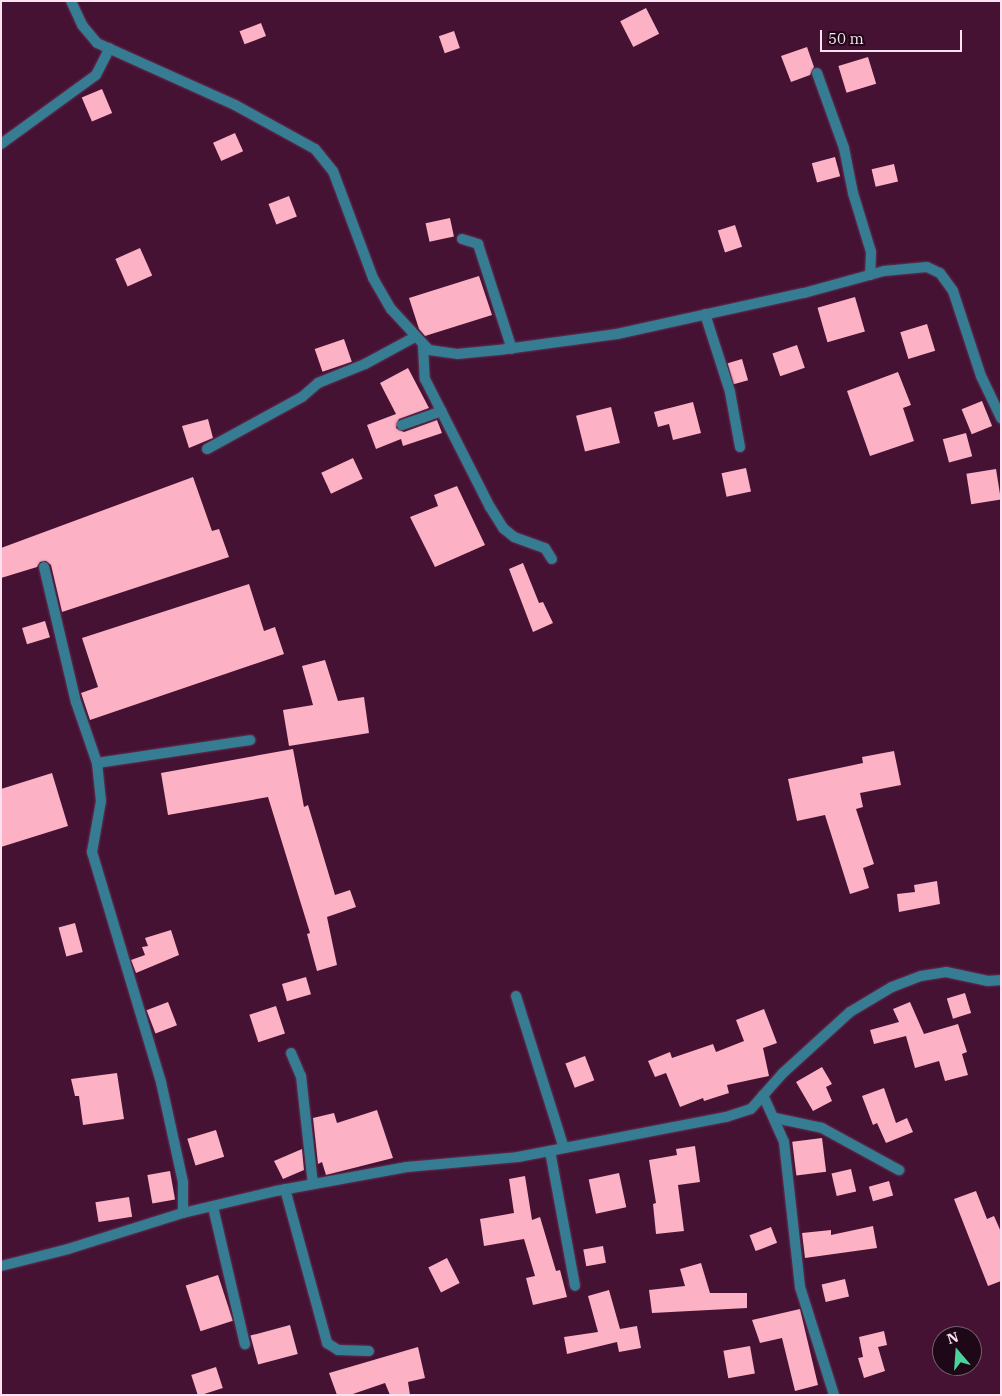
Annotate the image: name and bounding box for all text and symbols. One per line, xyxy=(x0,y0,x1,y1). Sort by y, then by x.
scale bar xyxy=(822,20,964,52)
text: 50 m xyxy=(828,29,864,48)
north arrow xyxy=(932,1326,982,1376)
text: N xyxy=(945,1327,961,1348)

